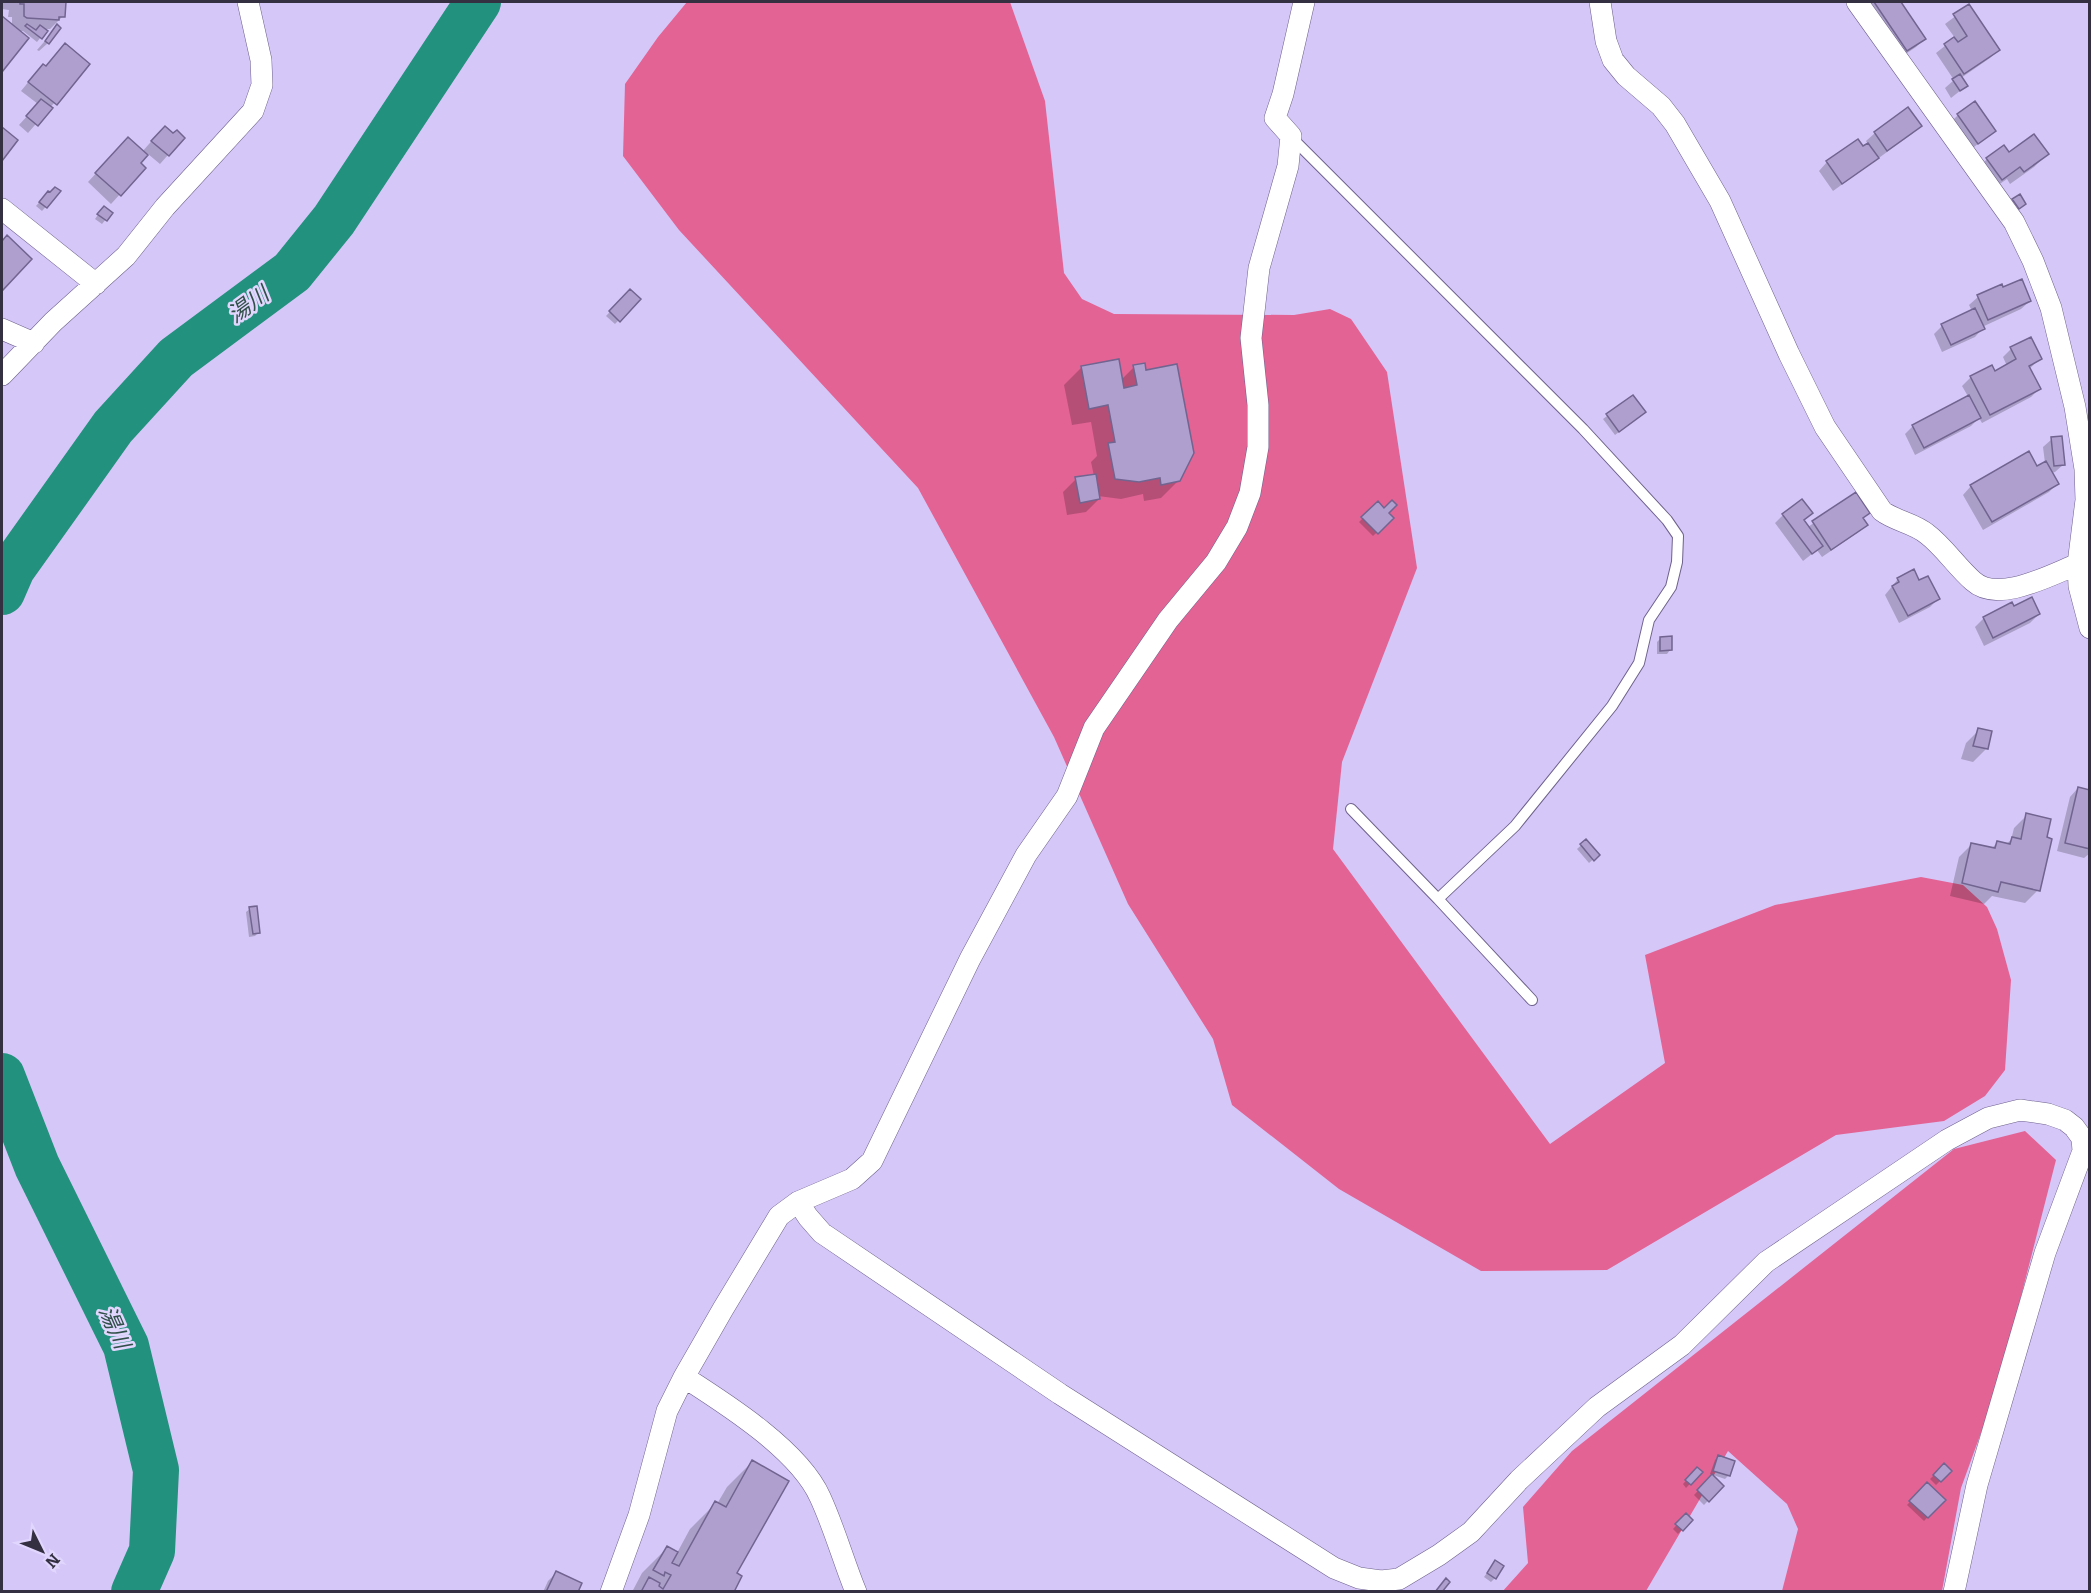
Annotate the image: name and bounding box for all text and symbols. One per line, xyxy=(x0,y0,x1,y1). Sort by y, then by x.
water label: 湯川 xyxy=(223,279,276,328)
water label: 湯川 xyxy=(93,1302,137,1355)
north arrow xyxy=(12,1521,72,1581)
text: N xyxy=(41,1550,64,1572)

